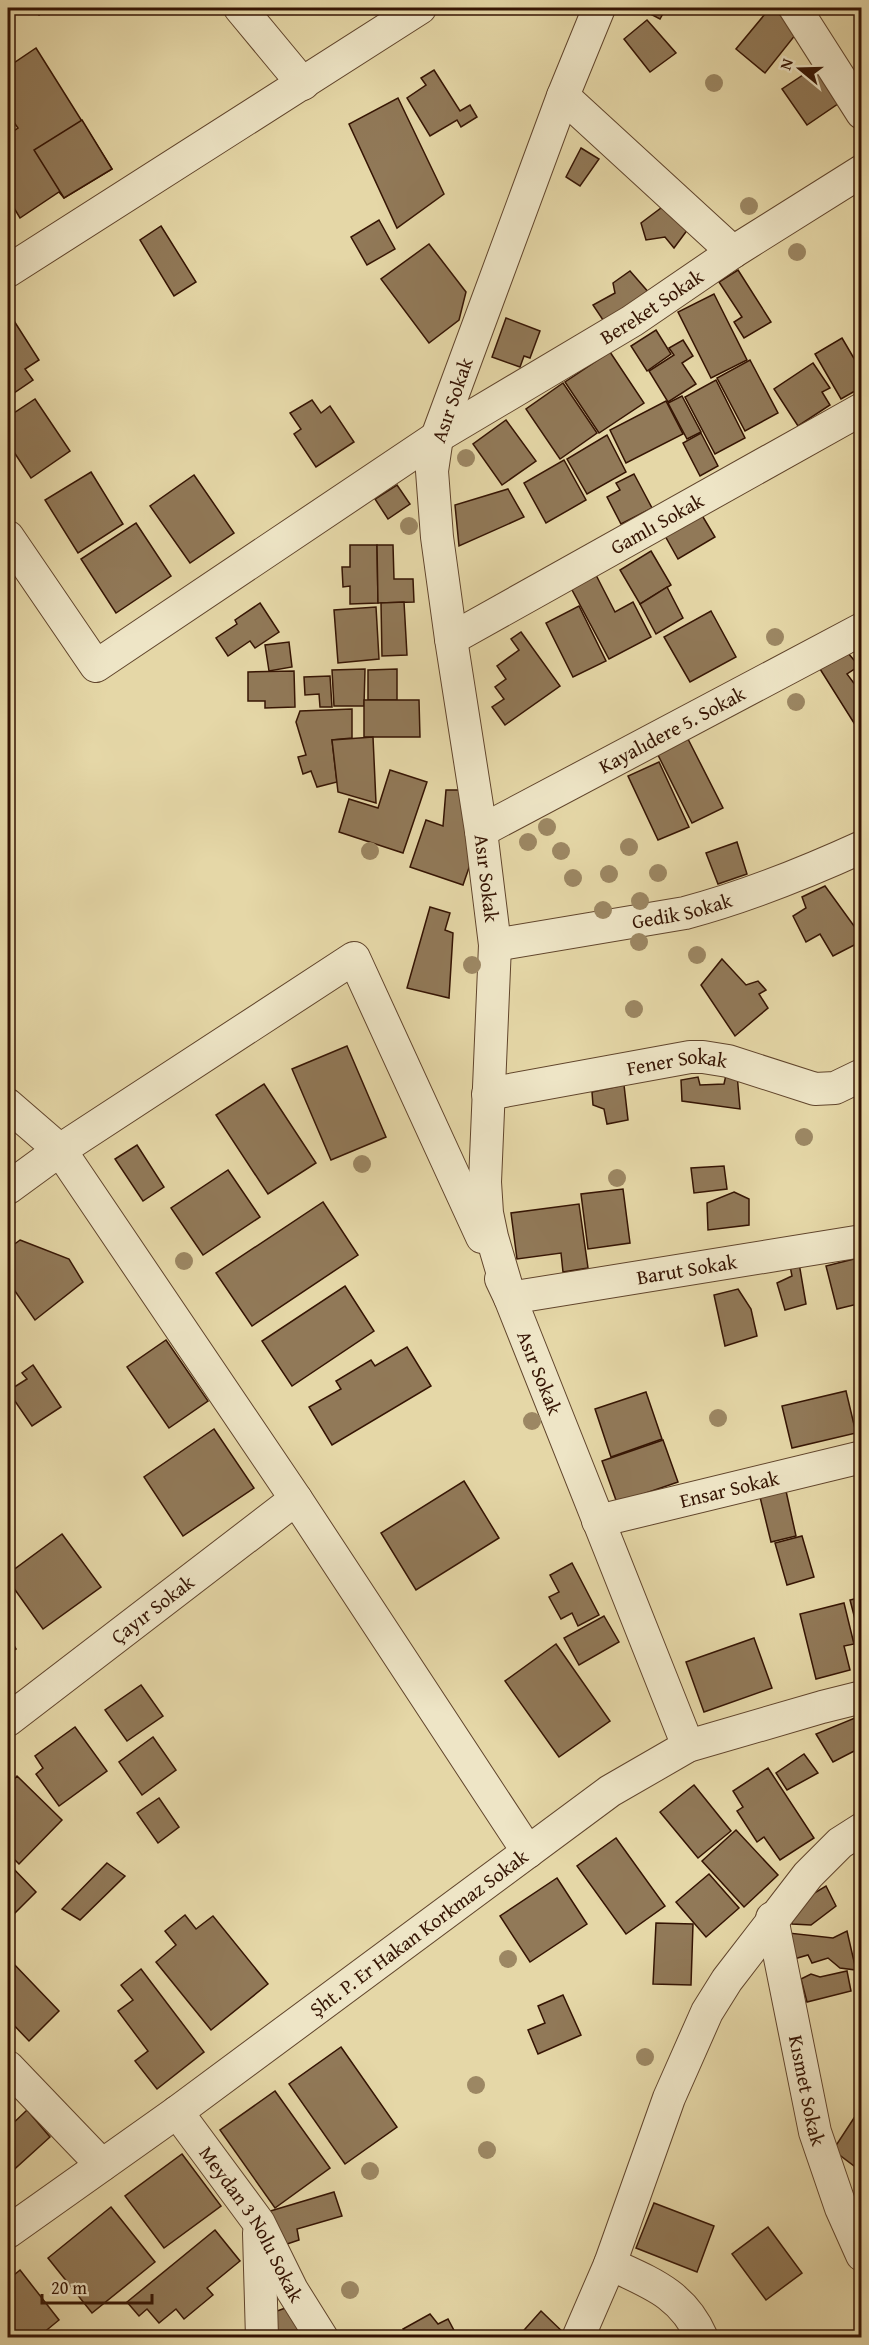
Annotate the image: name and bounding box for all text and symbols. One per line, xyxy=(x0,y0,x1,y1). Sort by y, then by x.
north arrow xyxy=(770,39,830,99)
text: N xyxy=(773,55,799,73)
street label: Bereket Sokak xyxy=(594,261,709,351)
street label: Asır Sokak xyxy=(423,353,480,446)
street label: Gamlı Sokak xyxy=(605,485,709,561)
street label: Kayalıdere 5. Sokak xyxy=(593,678,751,780)
street label: Asır Sokak xyxy=(468,833,507,924)
street label: Gedik Sokak xyxy=(630,885,736,936)
street label: Fener Sokak xyxy=(624,1042,730,1082)
street label: Barut Sokak xyxy=(634,1246,740,1291)
street label: Asır Sokak xyxy=(510,1326,570,1420)
street label: Ensar Sokak xyxy=(677,1462,782,1515)
street label: Çayır Sokak xyxy=(104,1567,201,1650)
street label: Şht. P. Er Hakan Korkmaz Sokak xyxy=(303,1841,534,2023)
street label: Kısmet Sokak xyxy=(782,2033,834,2150)
street label: Meydan 3 Nolu Sokak xyxy=(193,2139,312,2308)
scale bar xyxy=(42,2267,152,2305)
text: 20 m xyxy=(51,2274,87,2301)

